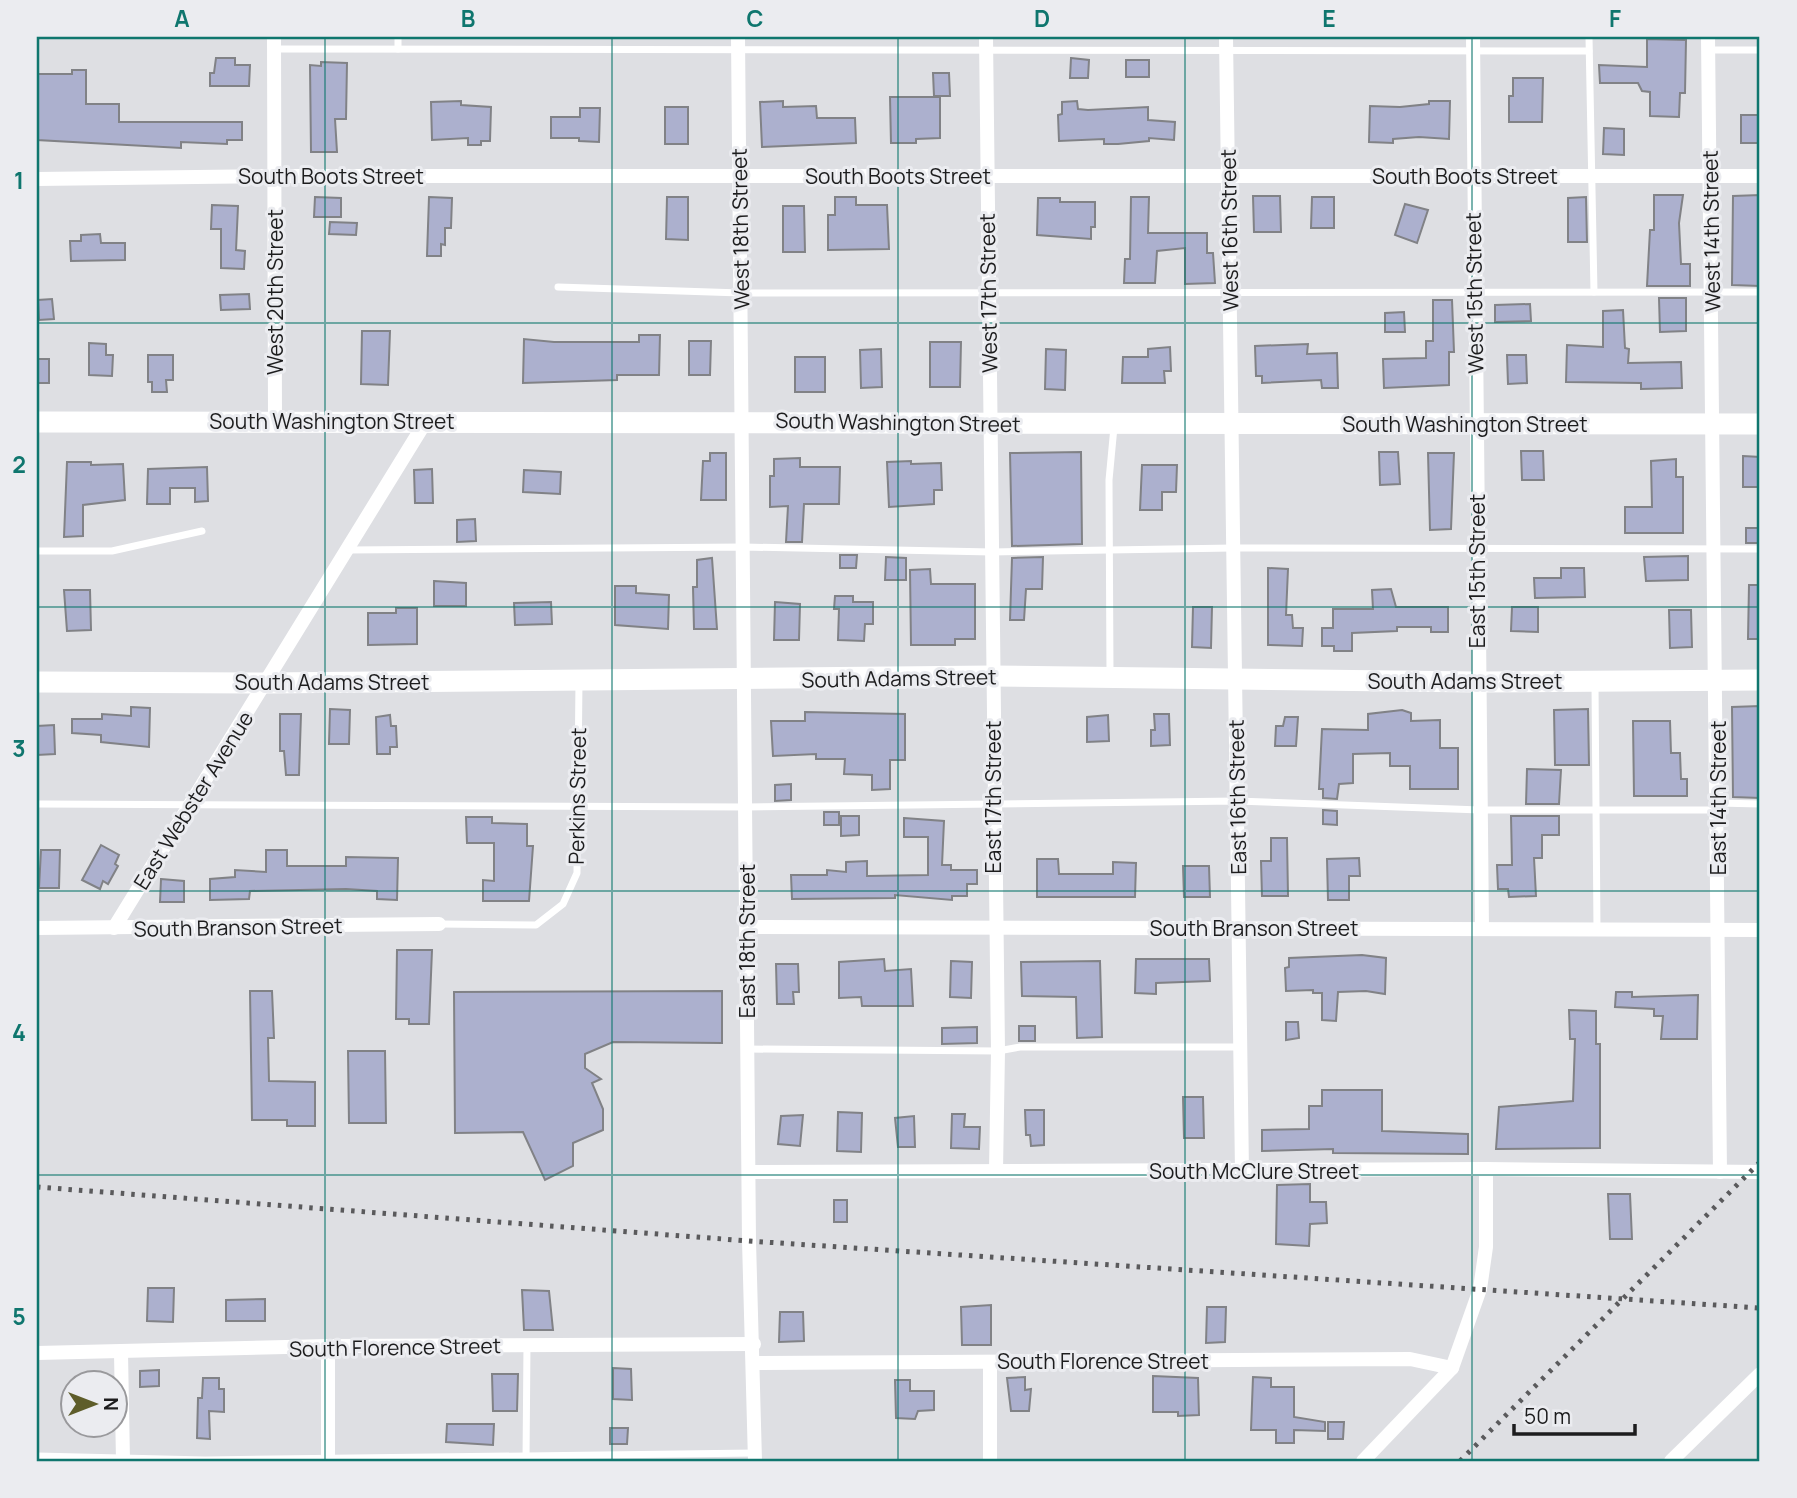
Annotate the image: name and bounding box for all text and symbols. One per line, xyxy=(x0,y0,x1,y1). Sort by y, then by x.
text: A xyxy=(174,2,190,34)
text: B xyxy=(461,2,475,34)
text: C xyxy=(747,2,764,34)
text: D xyxy=(1034,2,1050,34)
text: E xyxy=(1322,2,1336,34)
text: F xyxy=(1609,2,1621,34)
street label: West 18th Street xyxy=(725,148,755,310)
street label: West 16th Street xyxy=(1214,149,1244,311)
street label: West 14th Street xyxy=(1696,150,1726,312)
street label: South Boots Street xyxy=(238,162,424,190)
street label: South Boots Street xyxy=(805,162,991,190)
street label: South Boots Street xyxy=(1372,162,1558,190)
text: 1 xyxy=(14,164,24,196)
street label: West 20th Street xyxy=(261,209,289,375)
street label: West 15th Street xyxy=(1459,212,1489,374)
street label: West 17th Street xyxy=(973,213,1003,373)
street label: South Washington Street xyxy=(775,406,1021,438)
street label: South Washington Street xyxy=(209,407,455,435)
street label: South Washington Street xyxy=(1342,410,1588,438)
text: 2 xyxy=(12,448,26,480)
street label: East 15th Street xyxy=(1463,494,1491,648)
street label: South Adams Street xyxy=(801,662,997,694)
street label: South Adams Street xyxy=(1367,667,1563,695)
street label: South Adams Street xyxy=(234,668,430,696)
street label: East Webster Avenue xyxy=(127,706,259,894)
street label: East 16th Street xyxy=(1222,719,1252,875)
street label: East 17th Street xyxy=(979,721,1007,873)
street label: East 14th Street xyxy=(1704,721,1732,875)
street label: Perkins Street xyxy=(562,727,592,865)
text: 3 xyxy=(12,732,26,764)
street label: East 18th Street xyxy=(733,864,761,1018)
street label: South Branson Street xyxy=(133,911,343,943)
street label: South Branson Street xyxy=(1150,914,1358,942)
text: 4 xyxy=(12,1016,26,1048)
street label: South McClure Street xyxy=(1149,1157,1359,1185)
text: 5 xyxy=(12,1300,26,1332)
street label: South Florence Street xyxy=(289,1331,501,1363)
street label: South Florence Street xyxy=(997,1347,1209,1375)
north arrow xyxy=(60,1368,130,1438)
scale bar xyxy=(1514,1393,1634,1437)
text: N xyxy=(98,1397,124,1411)
text: 50 m xyxy=(1524,1402,1571,1430)

